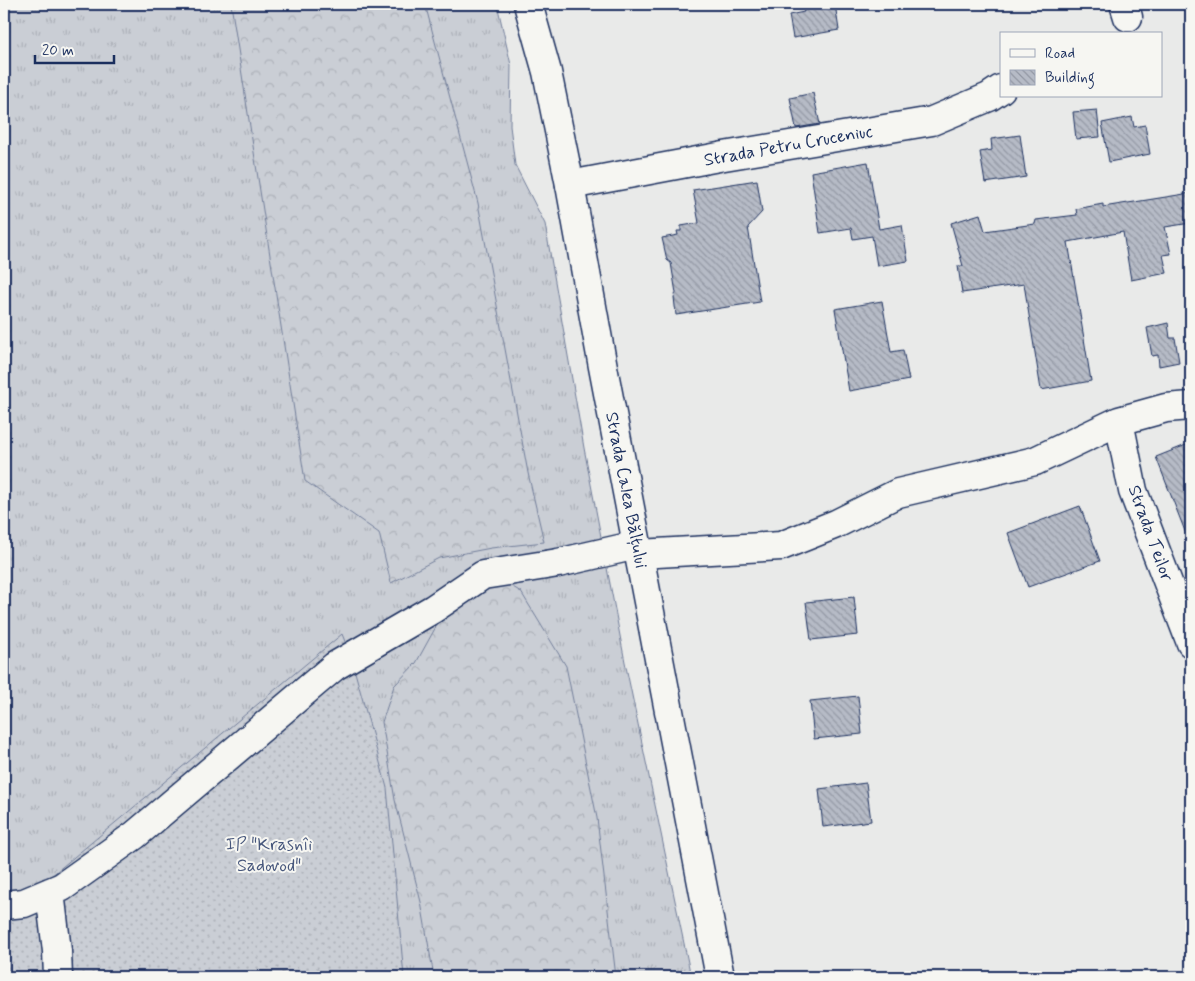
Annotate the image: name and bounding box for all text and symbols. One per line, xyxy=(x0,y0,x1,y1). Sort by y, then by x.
scale bar xyxy=(35,32,114,64)
legend xyxy=(1000,32,1162,98)
text: 20 m xyxy=(42,41,74,61)
text: Road xyxy=(1045,44,1075,64)
text: Building xyxy=(1045,68,1095,89)
street label: Strada Petru Cruceniuc xyxy=(702,119,874,173)
street label: Strada Calea Bălțului xyxy=(599,410,653,570)
street label: Strada Teilor xyxy=(1122,482,1179,585)
park label: IP "Krasnîi Sadovod" xyxy=(226,833,312,878)

